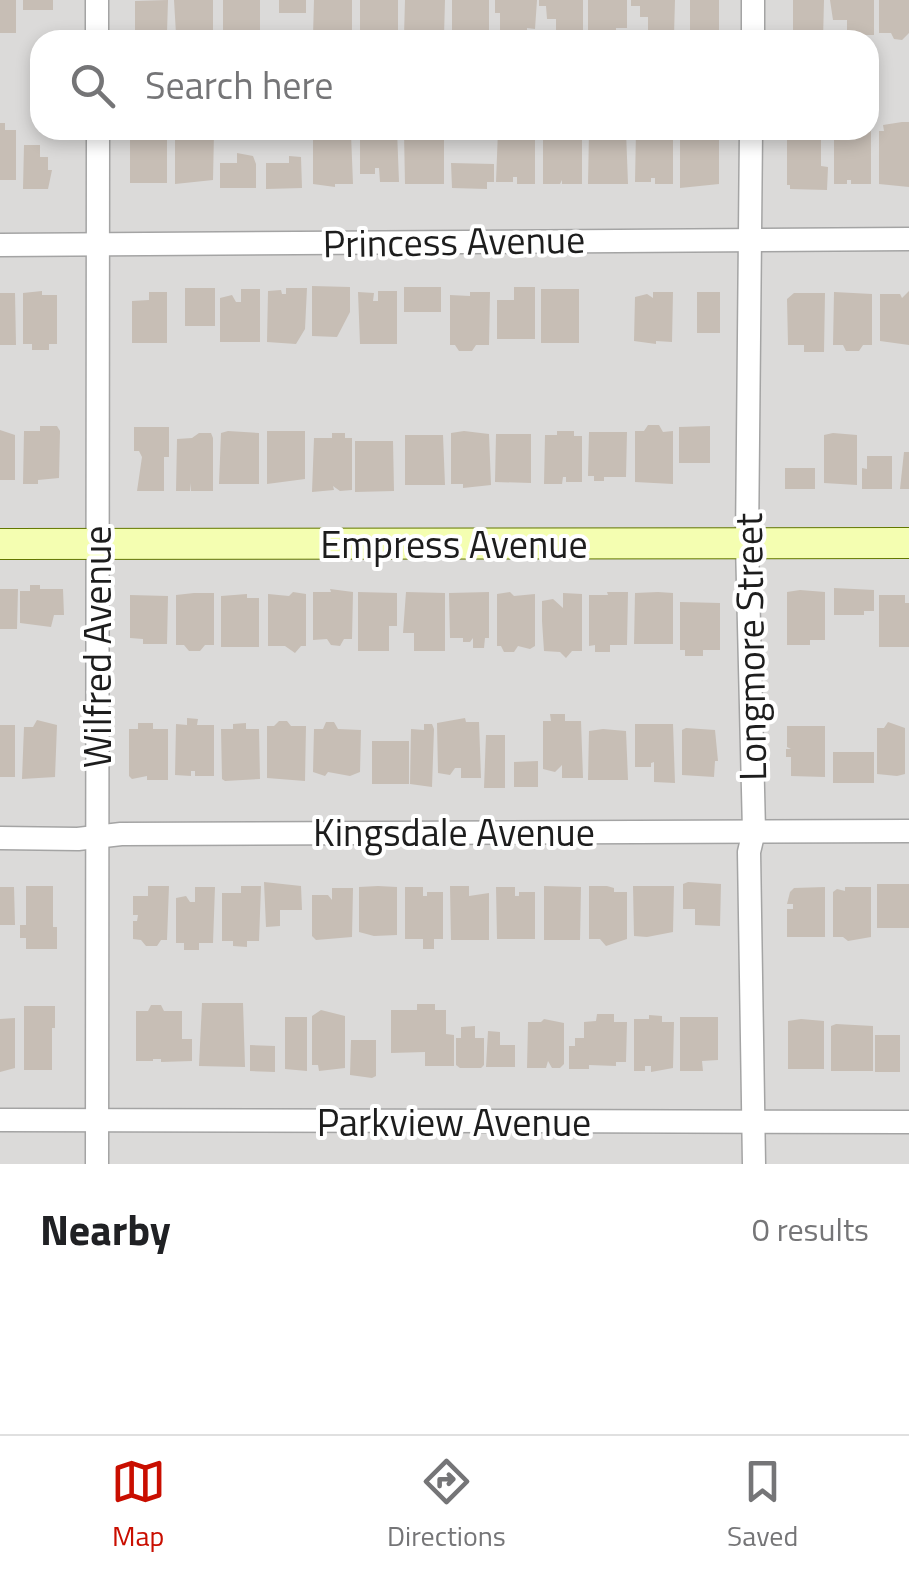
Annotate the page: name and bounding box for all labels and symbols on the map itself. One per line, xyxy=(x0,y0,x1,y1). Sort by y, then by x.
street label: Princess Avenue xyxy=(322,210,586,272)
street label: Longmore Street xyxy=(719,512,781,782)
street label: Empress Avenue xyxy=(320,515,588,573)
street label: Wilfred Avenue xyxy=(68,526,126,768)
street label: Kingsdale Avenue xyxy=(313,803,595,861)
street label: Parkview Avenue xyxy=(317,1093,591,1151)

